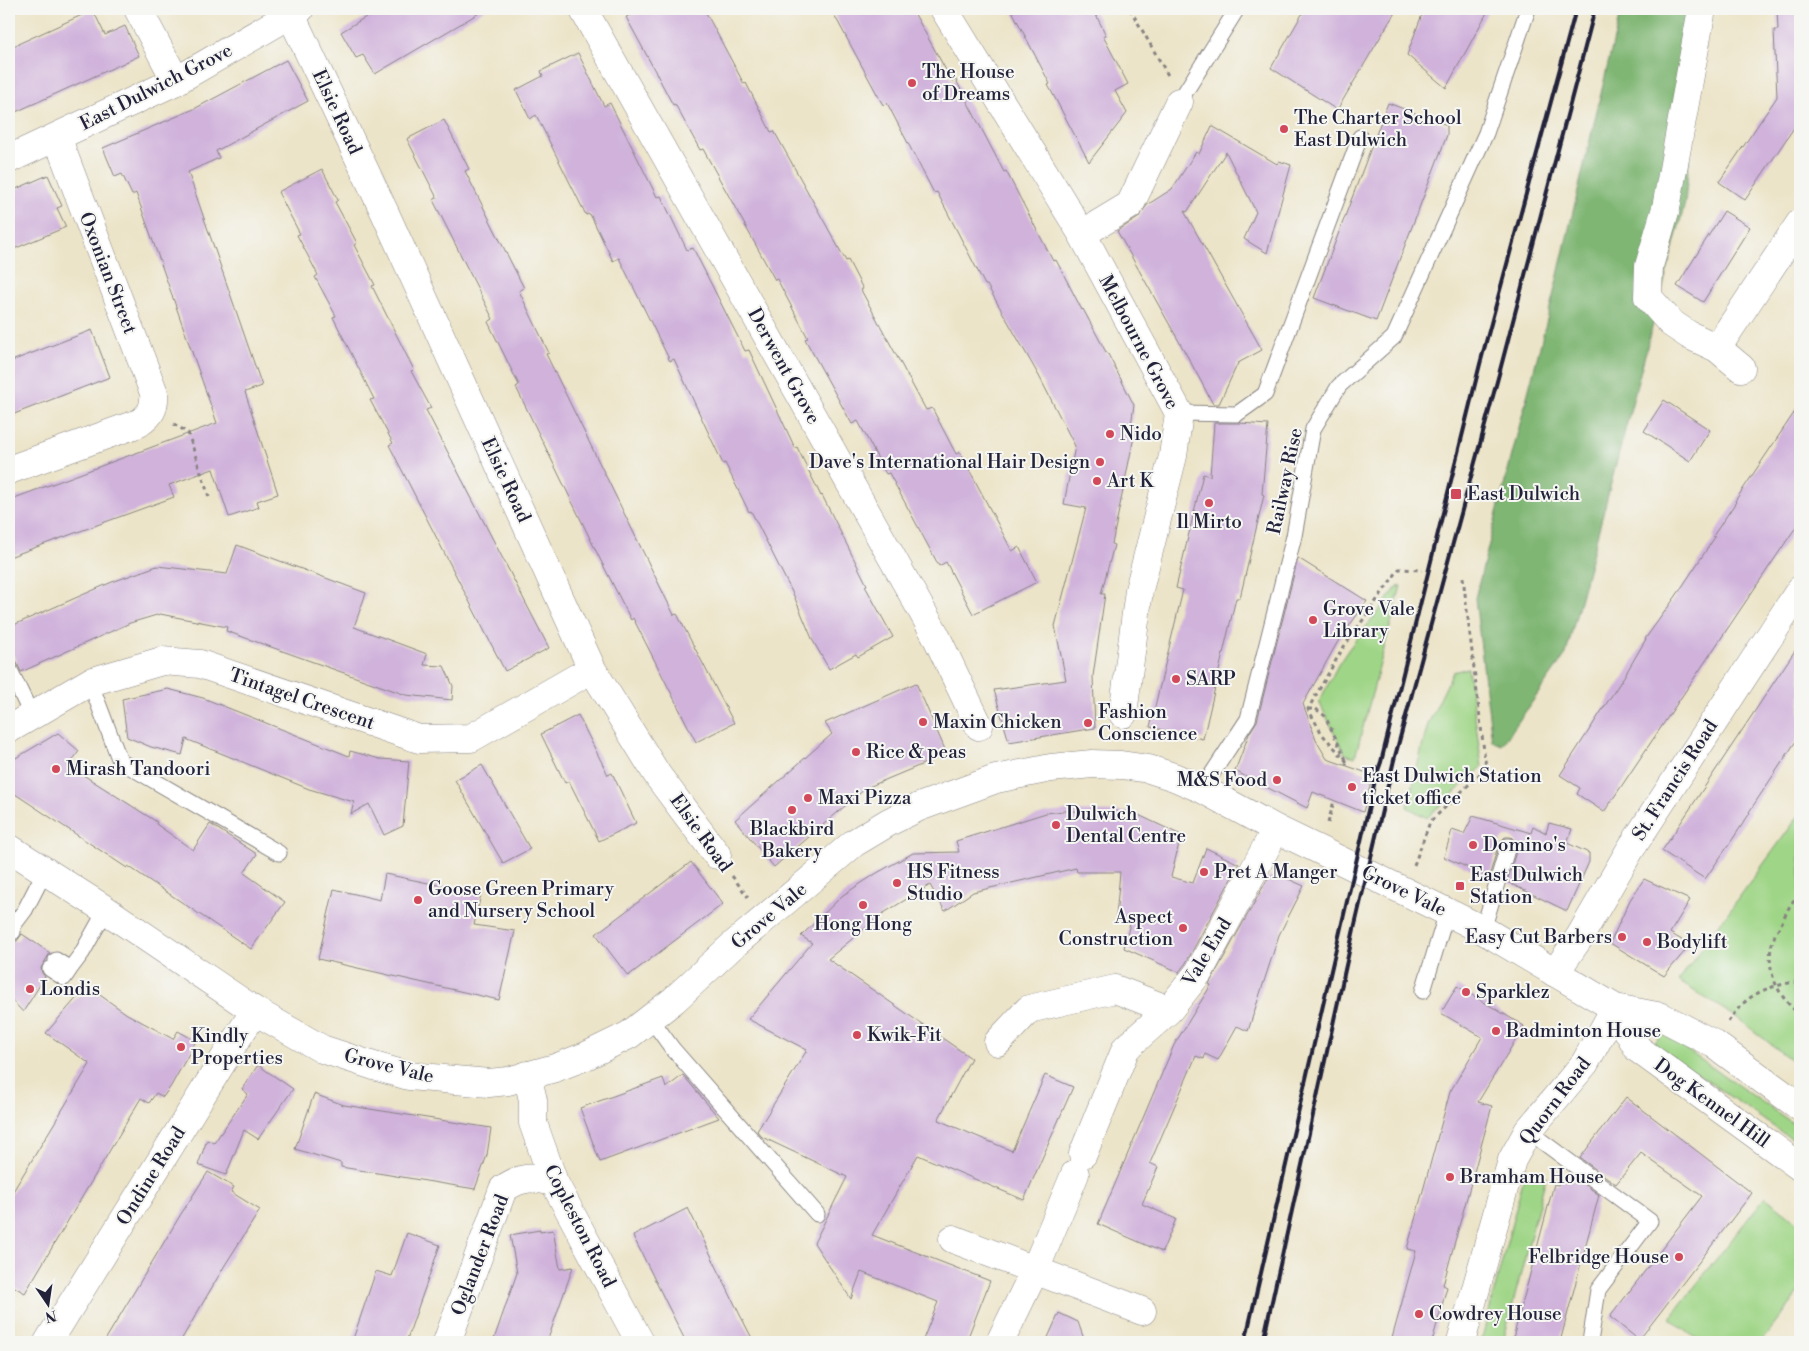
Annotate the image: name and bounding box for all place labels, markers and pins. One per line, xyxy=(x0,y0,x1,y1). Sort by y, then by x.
place label: The House of Dreams xyxy=(922,60,1015,106)
marker: The House of Dreams xyxy=(906,77,918,89)
place label: The Charter School East Dulwich xyxy=(1294,106,1462,152)
marker: The Charter School East Dulwich xyxy=(1278,123,1290,135)
place label: Nido xyxy=(1120,422,1162,446)
marker: Nido xyxy=(1104,428,1116,440)
place label: Dave's International Hair Design xyxy=(809,450,1090,474)
marker: Dave's International Hair Design xyxy=(1094,456,1106,468)
place label: Art K xyxy=(1106,469,1154,493)
marker: Art K xyxy=(1091,475,1103,487)
place label: East Dulwich xyxy=(1467,482,1580,506)
marker: East Dulwich xyxy=(1449,487,1463,501)
marker: Il Mirto xyxy=(1203,497,1215,509)
place label: Il Mirto xyxy=(1176,510,1242,534)
place label: Grove Vale Library xyxy=(1323,597,1415,643)
marker: Grove Vale Library xyxy=(1307,614,1319,626)
place label: SARP xyxy=(1186,667,1236,691)
marker: SARP xyxy=(1170,673,1182,685)
place label: Fashion Conscience xyxy=(1098,700,1197,746)
place label: Maxin Chicken xyxy=(933,710,1061,734)
marker: Maxin Chicken xyxy=(917,716,929,728)
marker: Fashion Conscience xyxy=(1082,717,1094,729)
place label: Rice & peas xyxy=(866,740,966,764)
marker: Rice & peas xyxy=(850,746,862,758)
place label: Mirash Tandoori xyxy=(66,757,211,781)
marker: Mirash Tandoori xyxy=(50,763,62,775)
place label: East Dulwich Station ticket office xyxy=(1362,764,1542,810)
place label: M&S Food xyxy=(1177,768,1267,792)
marker: M&S Food xyxy=(1271,774,1283,786)
marker: East Dulwich Station ticket office xyxy=(1346,781,1358,793)
place label: Maxi Pizza xyxy=(818,786,912,810)
marker: Maxi Pizza xyxy=(802,792,814,804)
place label: Dulwich Dental Centre xyxy=(1066,802,1186,848)
marker: Blackbird Bakery xyxy=(786,804,798,816)
place label: Blackbird Bakery xyxy=(749,817,834,863)
marker: Dulwich Dental Centre xyxy=(1050,819,1062,831)
place label: Domino's xyxy=(1483,833,1566,857)
marker: Domino's xyxy=(1467,839,1479,851)
place label: HS Fitness Studio xyxy=(907,860,1000,906)
place label: Pret A Manger xyxy=(1214,860,1337,884)
place label: East Dulwich Station xyxy=(1470,863,1583,909)
marker: Pret A Manger xyxy=(1198,866,1210,878)
place label: Goose Green Primary and Nursery School xyxy=(428,877,615,923)
marker: HS Fitness Studio xyxy=(891,877,903,889)
marker: East Dulwich Station xyxy=(1454,880,1466,892)
marker: Goose Green Primary and Nursery School xyxy=(412,894,424,906)
marker: Hong Hong xyxy=(857,899,869,911)
place label: Aspect Construction xyxy=(1059,905,1173,951)
place label: Hong Hong xyxy=(814,912,912,936)
marker: Aspect Construction xyxy=(1177,922,1189,934)
place label: Easy Cut Barbers xyxy=(1465,925,1612,949)
place label: Bodylift xyxy=(1656,930,1728,954)
marker: Easy Cut Barbers xyxy=(1616,931,1628,943)
marker: Bodylift xyxy=(1641,936,1653,948)
place label: Londis xyxy=(40,977,100,1001)
place label: Sparklez xyxy=(1476,980,1550,1004)
marker: Londis xyxy=(24,983,36,995)
marker: Sparklez xyxy=(1460,986,1472,998)
place label: Badminton House xyxy=(1505,1019,1661,1043)
place label: Kwik-Fit xyxy=(867,1023,942,1047)
place label: Kindly Properties xyxy=(191,1024,283,1070)
marker: Badminton House xyxy=(1490,1025,1502,1037)
marker: Kwik-Fit xyxy=(851,1029,863,1041)
marker: Kindly Properties xyxy=(175,1041,187,1053)
place label: Bramham House xyxy=(1459,1165,1604,1189)
marker: Bramham House xyxy=(1444,1171,1456,1183)
place label: Felbridge House xyxy=(1528,1245,1669,1269)
marker: Felbridge House xyxy=(1673,1251,1685,1263)
place label: Cowdrey House xyxy=(1429,1302,1562,1326)
marker: Cowdrey House xyxy=(1413,1308,1425,1320)

